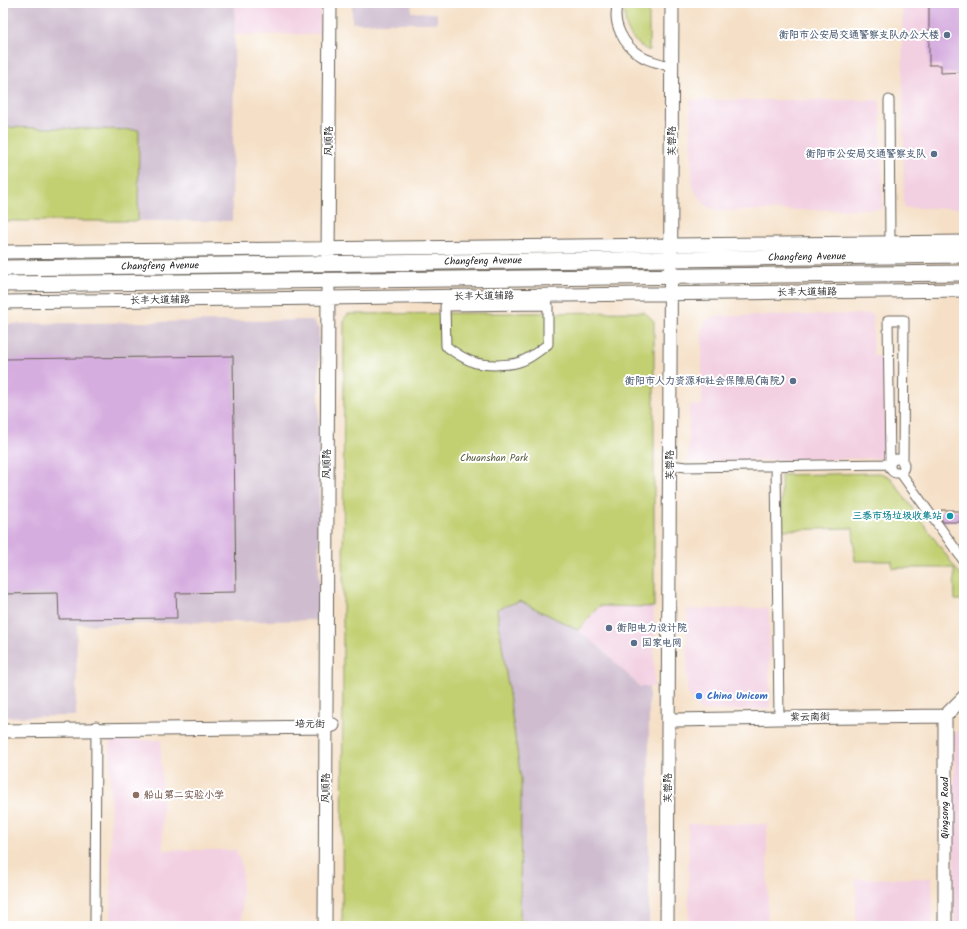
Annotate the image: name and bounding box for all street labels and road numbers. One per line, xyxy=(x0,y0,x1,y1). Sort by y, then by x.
street label: 风顺路 xyxy=(321,126,337,156)
street label: 芙蓉路 xyxy=(664,126,680,156)
street label: Changfeng Avenue xyxy=(768,248,847,266)
street label: Changfeng Avenue xyxy=(444,252,523,270)
street label: Changfeng Avenue xyxy=(121,257,200,275)
street label: 长丰大道辅路 xyxy=(777,283,837,301)
street label: 长丰大道辅路 xyxy=(454,287,514,305)
street label: 长丰大道辅路 xyxy=(130,291,190,309)
street label: 风顺路 xyxy=(319,449,335,479)
street label: 芙蓉路 xyxy=(662,450,678,480)
street label: 紫云南街 xyxy=(790,709,830,725)
street label: 培元街 xyxy=(295,716,325,732)
street label: 风顺路 xyxy=(318,773,334,803)
street label: 芙蓉路 xyxy=(660,773,676,803)
street label: Qingsong Road xyxy=(937,776,953,839)

